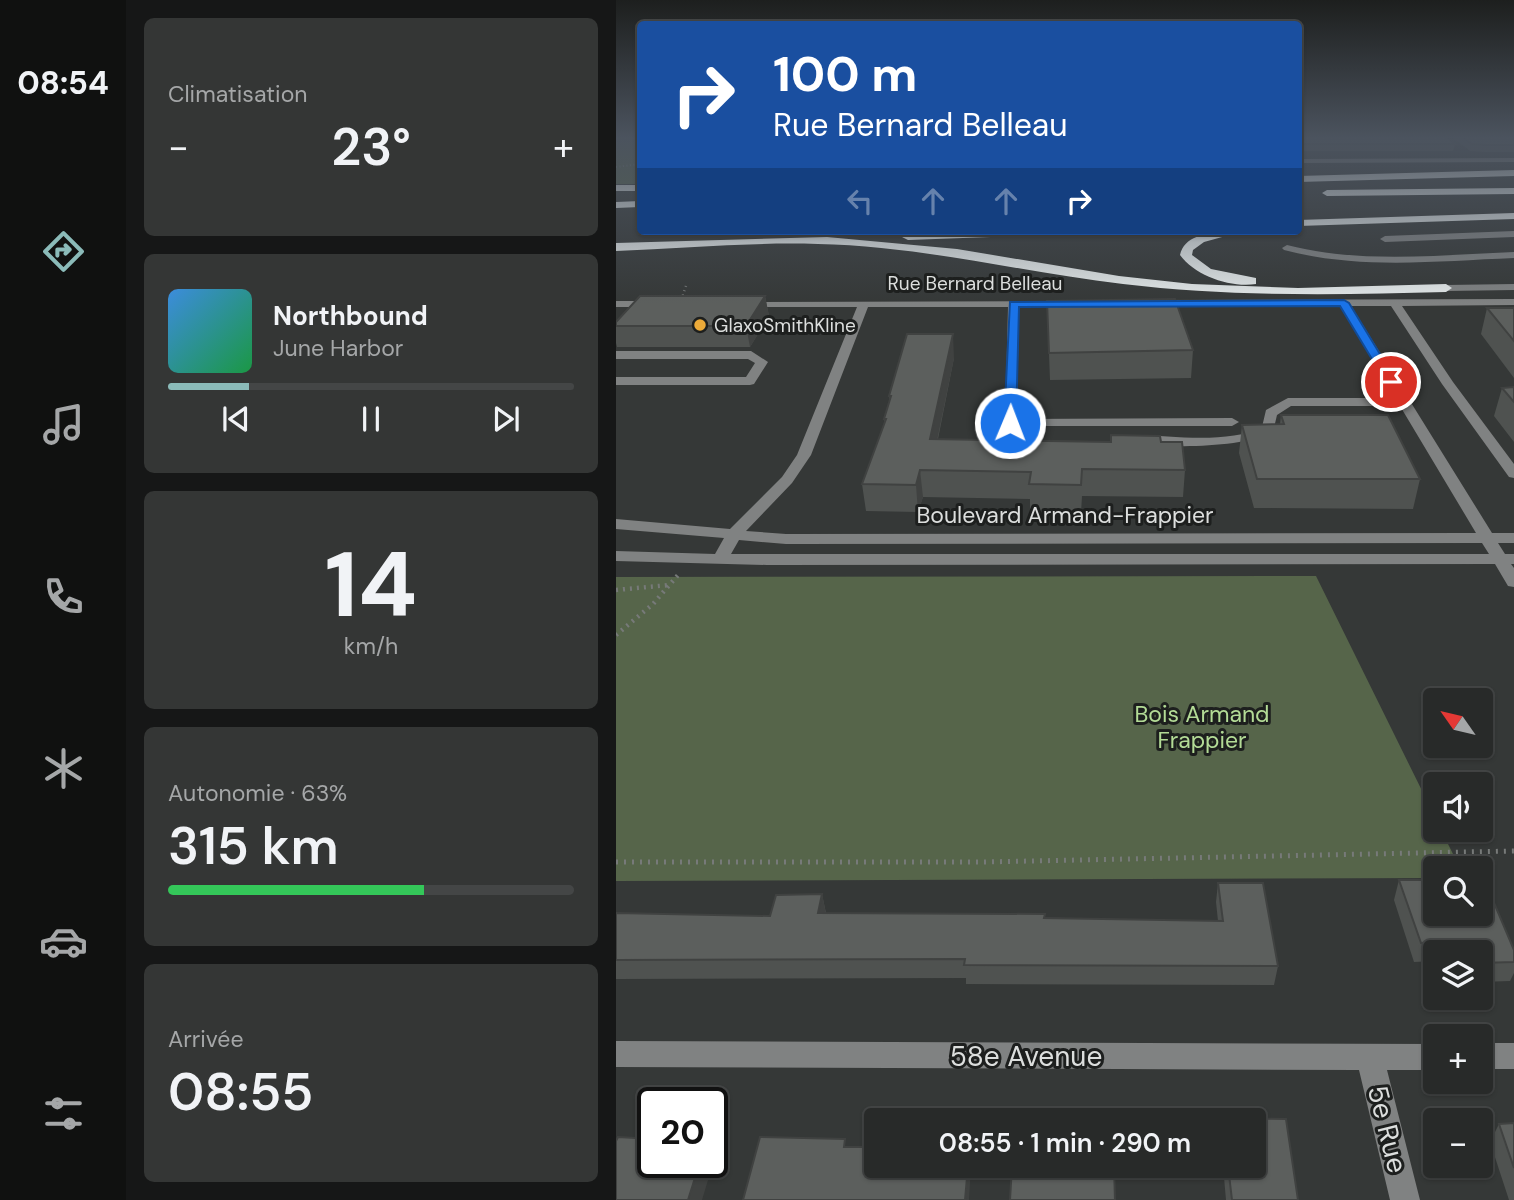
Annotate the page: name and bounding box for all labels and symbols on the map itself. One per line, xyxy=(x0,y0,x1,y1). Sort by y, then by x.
street label: Rue Bernard Belleau xyxy=(888,271,1062,296)
place label: GlaxoSmithKline xyxy=(714,313,856,338)
marker: GlaxoSmithKline xyxy=(692,317,708,333)
pin xyxy=(1361,352,1421,412)
position arrow xyxy=(973,386,1047,460)
street label: Boulevard Armand-Frappier xyxy=(916,500,1214,530)
north arrow xyxy=(1423,688,1493,758)
park label: Bois Armand Frappier xyxy=(1134,699,1270,755)
street label: 58e Avenue xyxy=(950,1038,1102,1075)
street label: 5e Rue xyxy=(1359,1081,1416,1177)
speed limit sign: 20 xyxy=(637,1087,728,1178)

